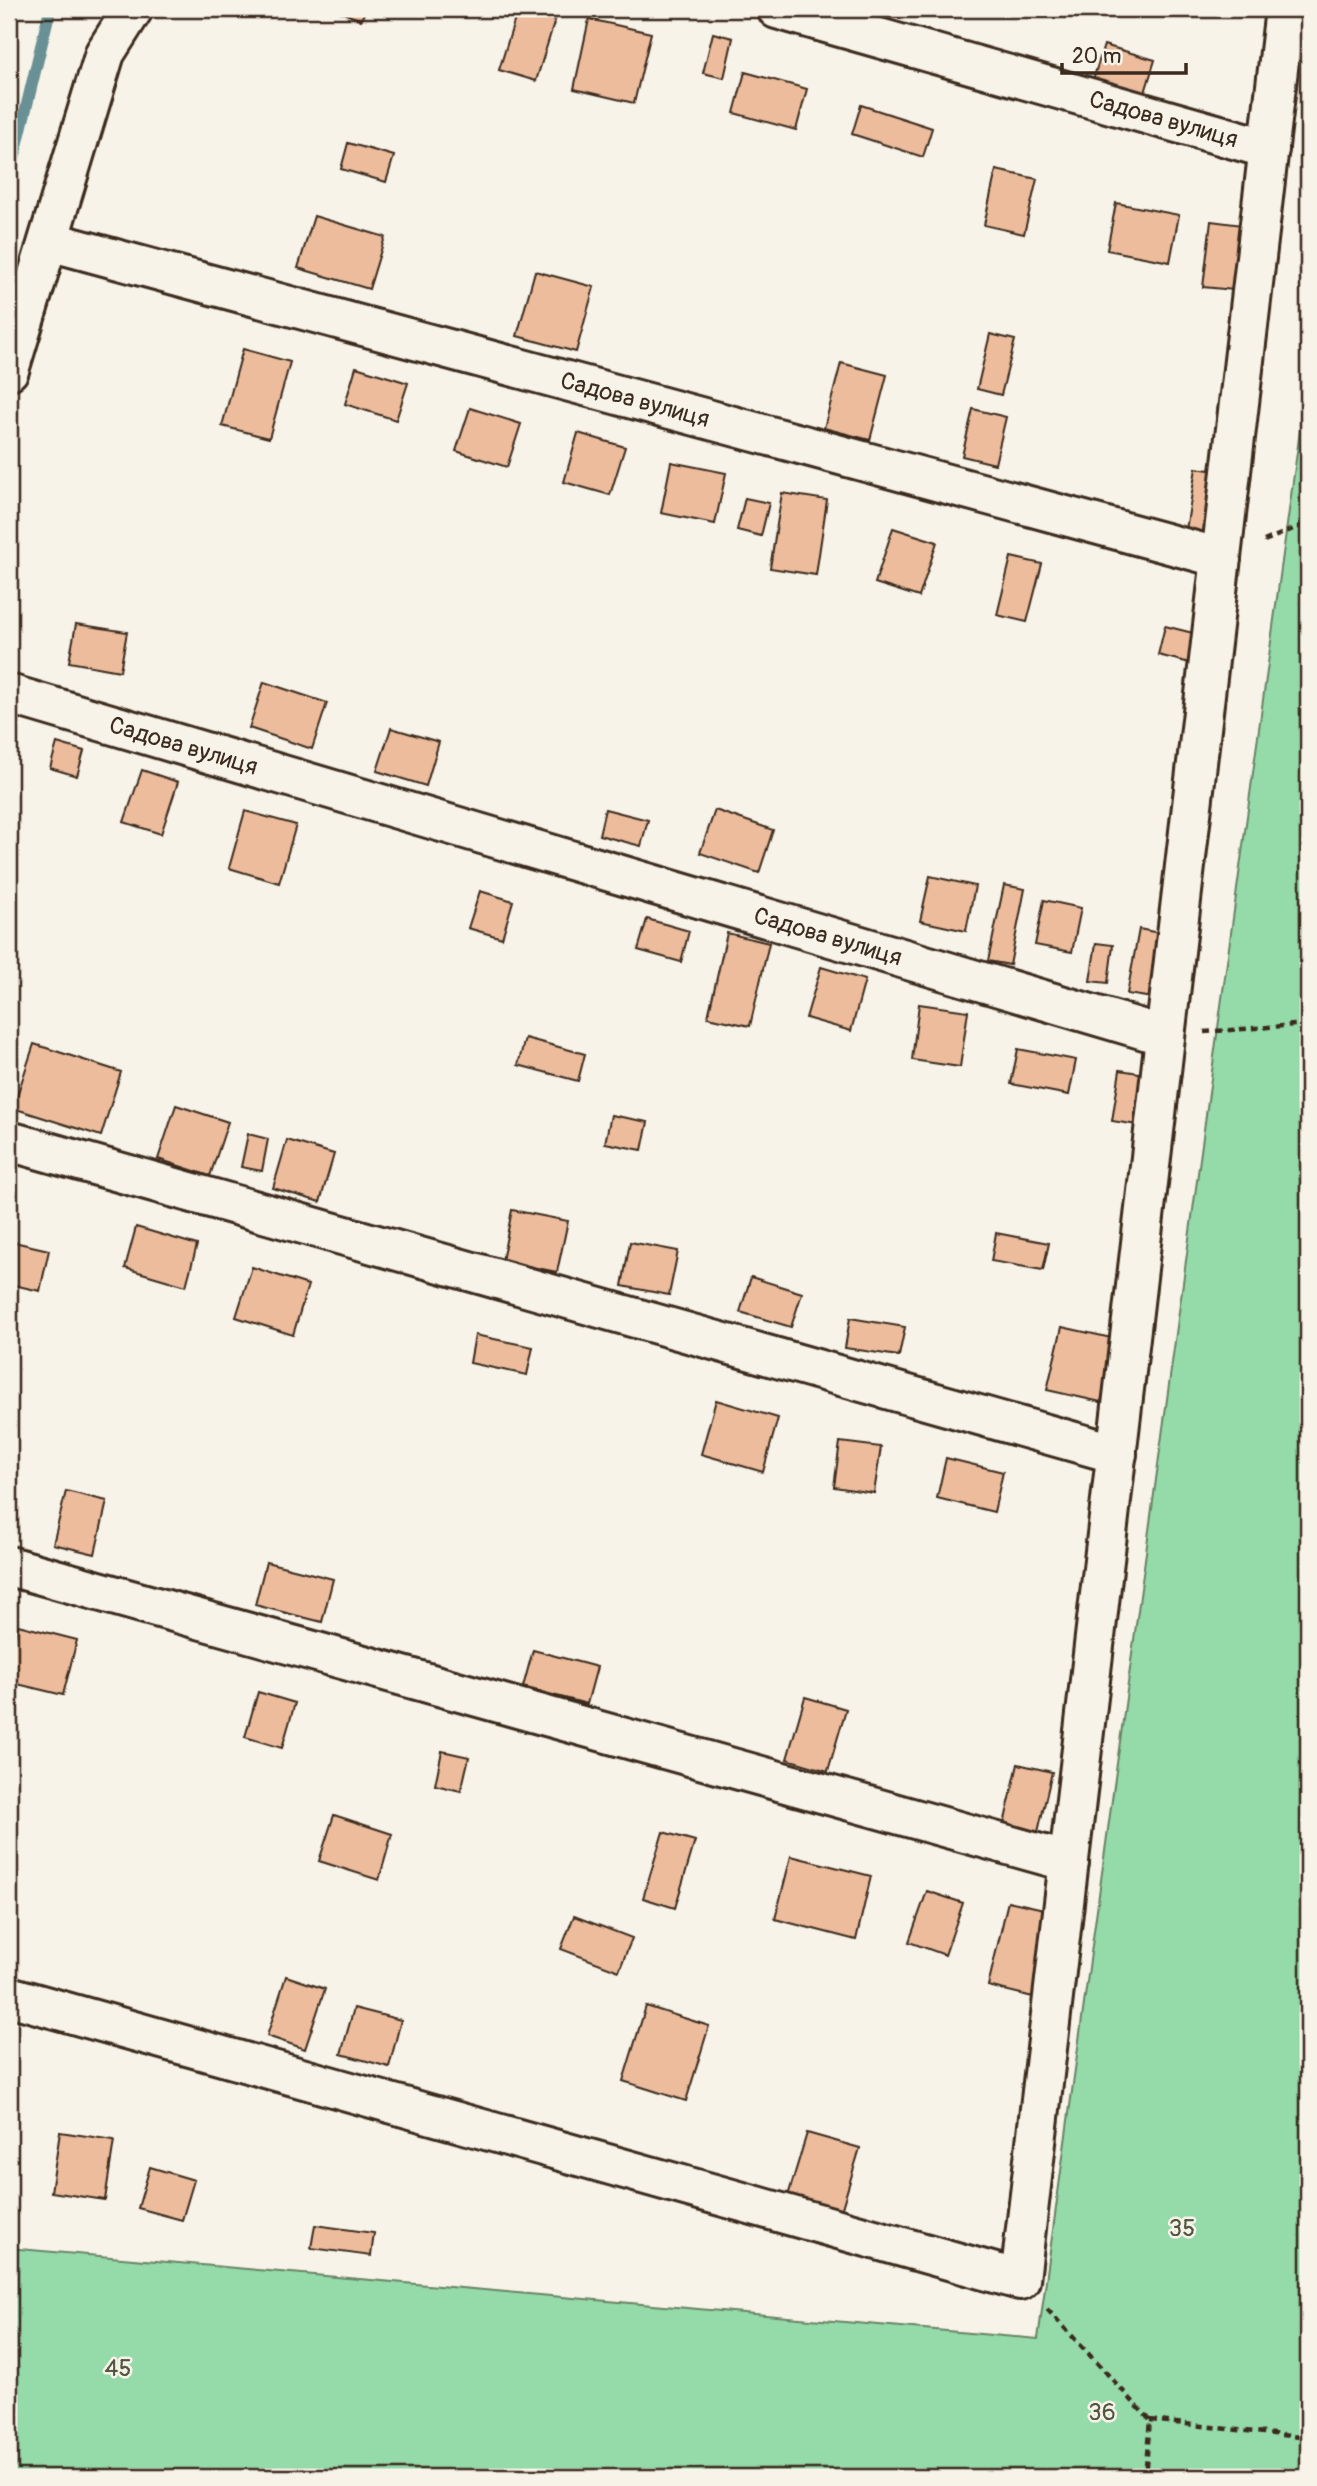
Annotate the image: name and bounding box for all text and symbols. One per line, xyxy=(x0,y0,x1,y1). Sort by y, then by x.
scale bar xyxy=(1062,32,1186,76)
text: 20 m xyxy=(1072,43,1121,70)
street label: Садова вулиця xyxy=(1086,85,1241,154)
street label: Садова вулиця xyxy=(557,366,713,434)
street label: Садова вулиця xyxy=(106,710,261,782)
street label: Садова вулиця xyxy=(750,901,905,972)
park label: 35 xyxy=(1169,2214,1195,2243)
park label: 45 xyxy=(105,2354,131,2383)
park label: 36 xyxy=(1088,2398,1116,2427)

